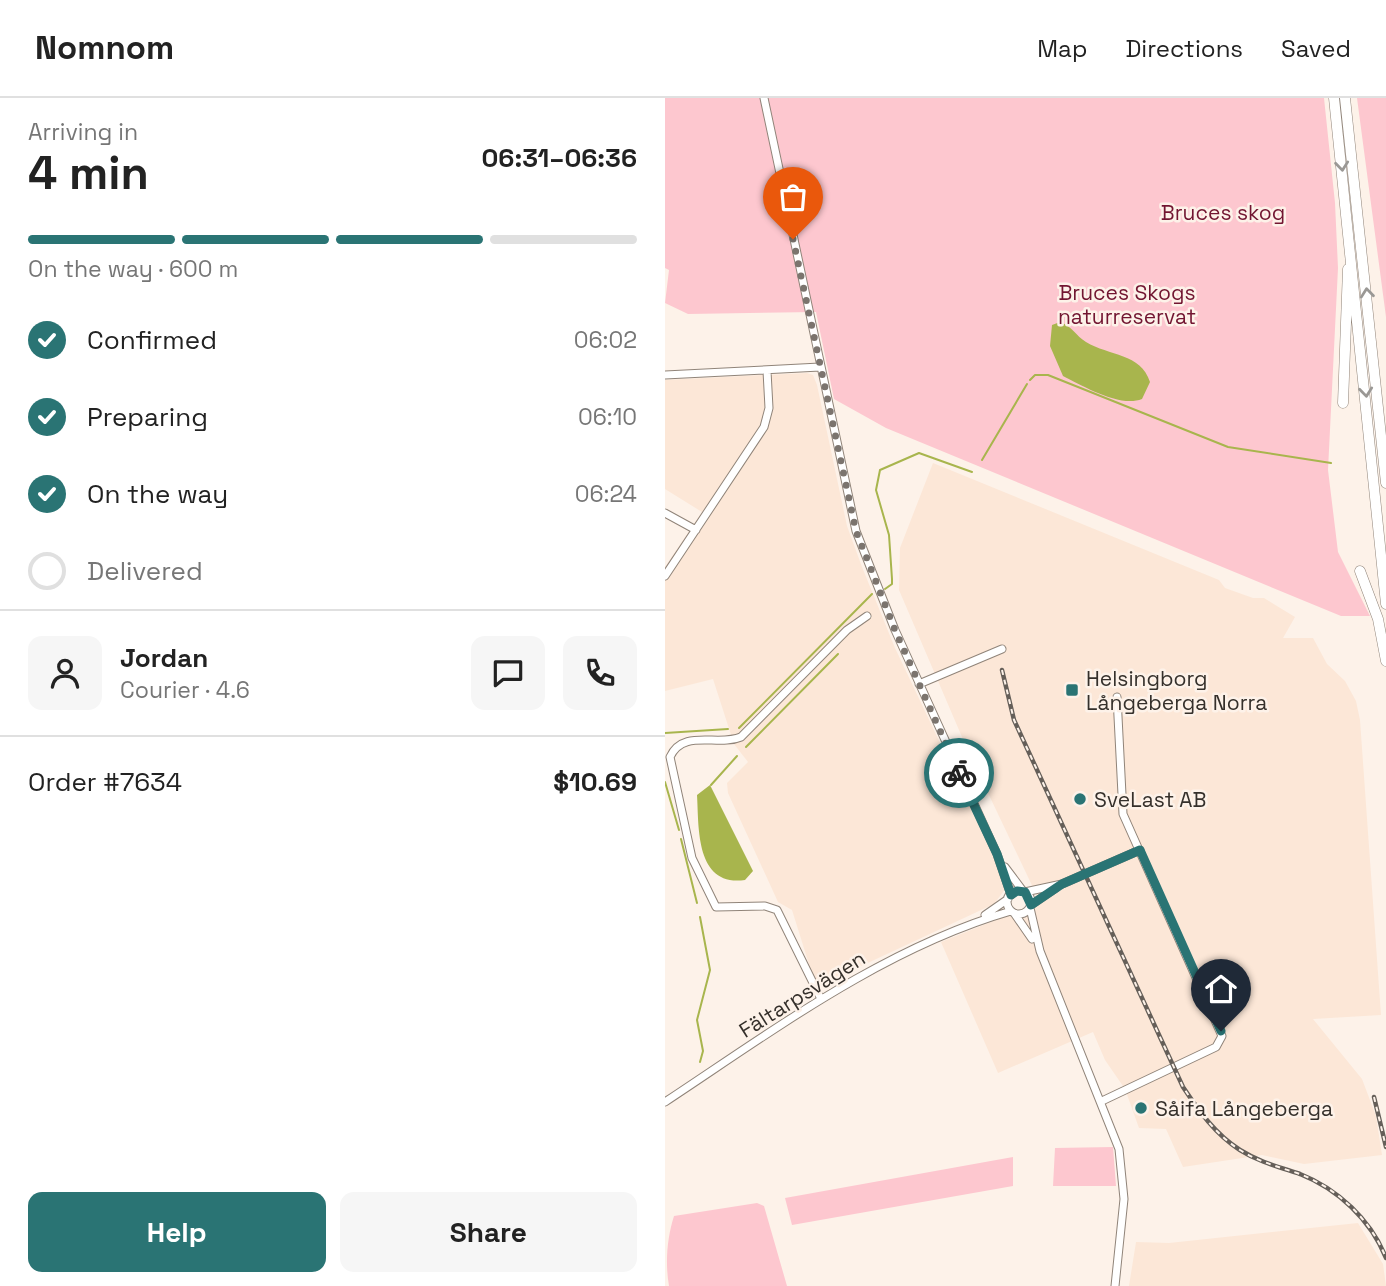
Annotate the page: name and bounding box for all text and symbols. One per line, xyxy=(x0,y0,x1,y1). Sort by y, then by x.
text: Nomnom xyxy=(35,27,174,69)
text: Map xyxy=(1037,33,1087,64)
text: Directions xyxy=(1125,33,1243,64)
text: Saved xyxy=(1281,33,1351,64)
text: Arriving in xyxy=(28,117,138,147)
text: 06:31–06:36 xyxy=(482,141,637,175)
text: 4 min xyxy=(28,144,149,202)
one-way arrow xyxy=(1334,160,1349,172)
pin xyxy=(763,167,823,239)
icon: bag xyxy=(774,178,812,216)
park label: Bruces skog xyxy=(1161,199,1285,226)
text: On the way · 600 m xyxy=(28,254,238,284)
park label: Bruces Skogs naturreservat xyxy=(1058,279,1196,330)
one-way arrow xyxy=(1359,287,1374,299)
icon: check xyxy=(28,321,66,359)
text: Confirmed xyxy=(87,323,217,357)
text: 06:02 xyxy=(574,325,637,355)
one-way arrow xyxy=(1358,387,1373,398)
icon: check xyxy=(28,398,66,436)
text: Preparing xyxy=(87,400,208,434)
text: 06:10 xyxy=(578,402,637,432)
icon: check xyxy=(28,475,66,513)
text: On the way xyxy=(87,477,228,511)
text: 06:24 xyxy=(575,479,637,509)
text: Delivered xyxy=(87,554,203,588)
button: person xyxy=(28,636,102,710)
button: chat xyxy=(471,636,545,710)
button: phone xyxy=(563,636,637,710)
text: Jordan xyxy=(120,641,208,675)
place label: Helsingborg Långeberga Norra xyxy=(1086,665,1267,716)
text: Courier · 4.6 xyxy=(120,675,250,705)
marker: Helsingborg Långeberga Norra xyxy=(1064,682,1080,698)
courier xyxy=(924,738,994,808)
icon: bike xyxy=(940,754,978,792)
text: Order #7634 xyxy=(28,765,182,799)
text: $10.69 xyxy=(553,765,637,799)
place label: SveLast AB xyxy=(1094,786,1206,813)
marker: SveLast AB xyxy=(1072,791,1088,807)
street label: Fältarpsvägen xyxy=(734,944,870,1044)
pin xyxy=(1191,959,1251,1031)
icon: home xyxy=(1202,970,1240,1008)
place label: Såifa Långeberga xyxy=(1155,1095,1333,1122)
marker: Såifa Långeberga xyxy=(1133,1100,1149,1116)
button: Help xyxy=(28,1192,326,1272)
button: Share xyxy=(340,1192,637,1272)

